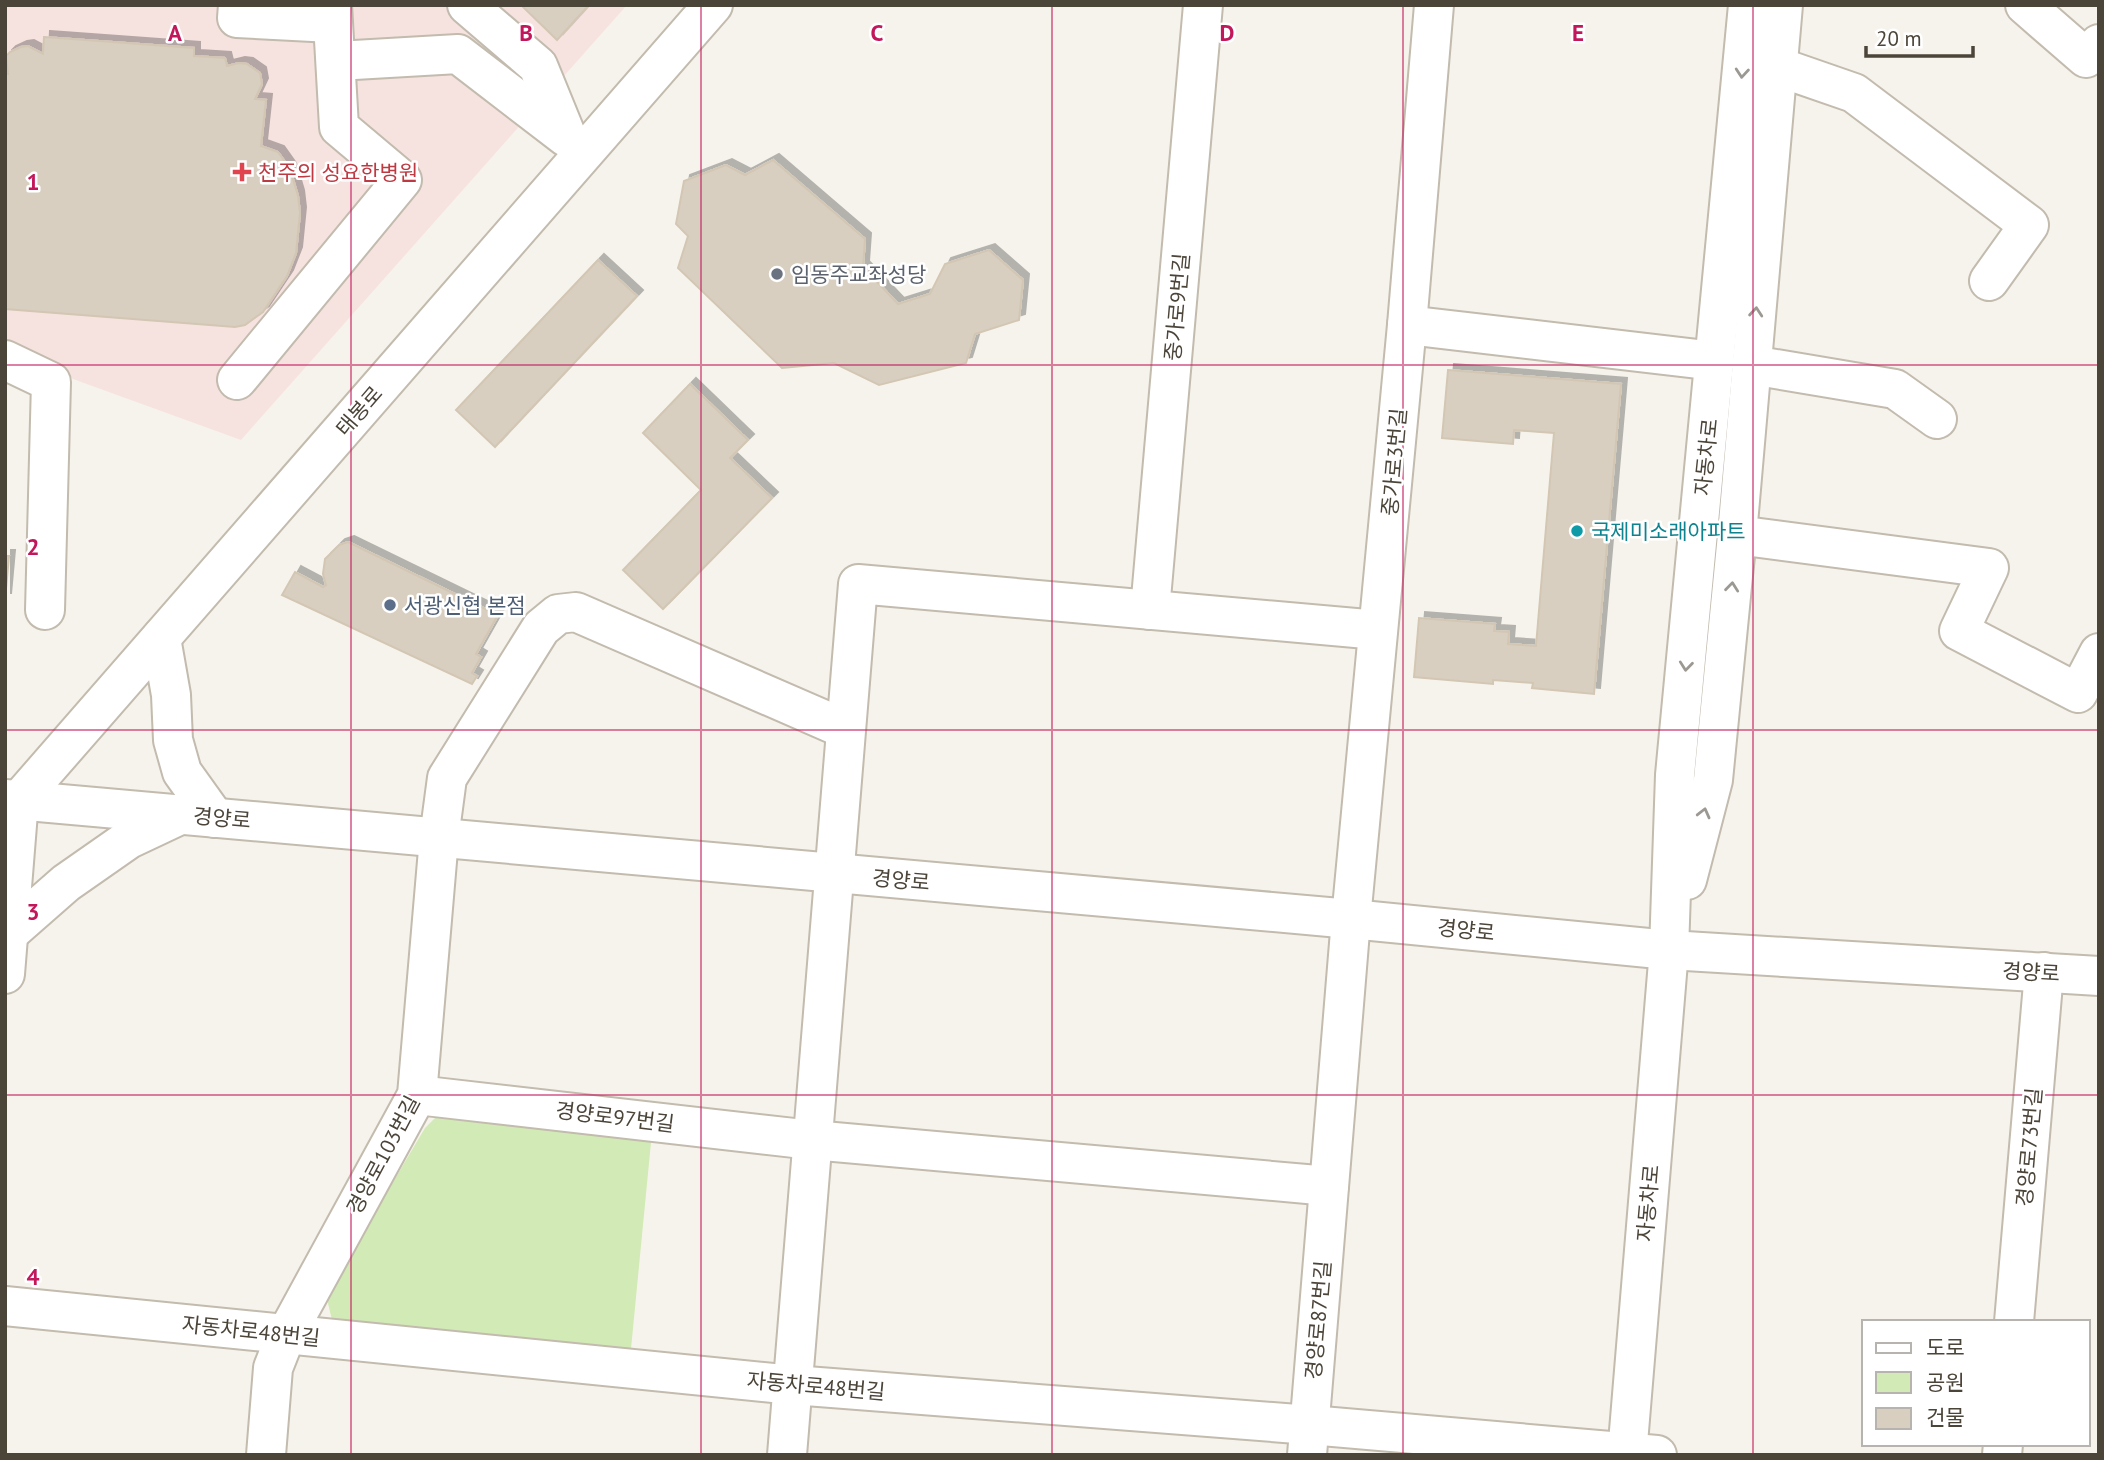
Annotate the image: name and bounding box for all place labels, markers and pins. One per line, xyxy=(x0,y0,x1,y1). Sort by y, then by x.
place label: 천주의 성요한병원 xyxy=(258,159,418,186)
marker: 천주의 성요한병원 xyxy=(232,162,252,182)
place label: 임동주교좌성당 xyxy=(791,261,926,288)
marker: 임동주교좌성당 xyxy=(769,266,785,282)
place label: 국제미소래아파트 xyxy=(1591,518,1746,545)
marker: 국제미소래아파트 xyxy=(1569,523,1585,539)
place label: 서광신협 본점 xyxy=(404,592,526,619)
marker: 서광신협 본점 xyxy=(382,597,398,613)

